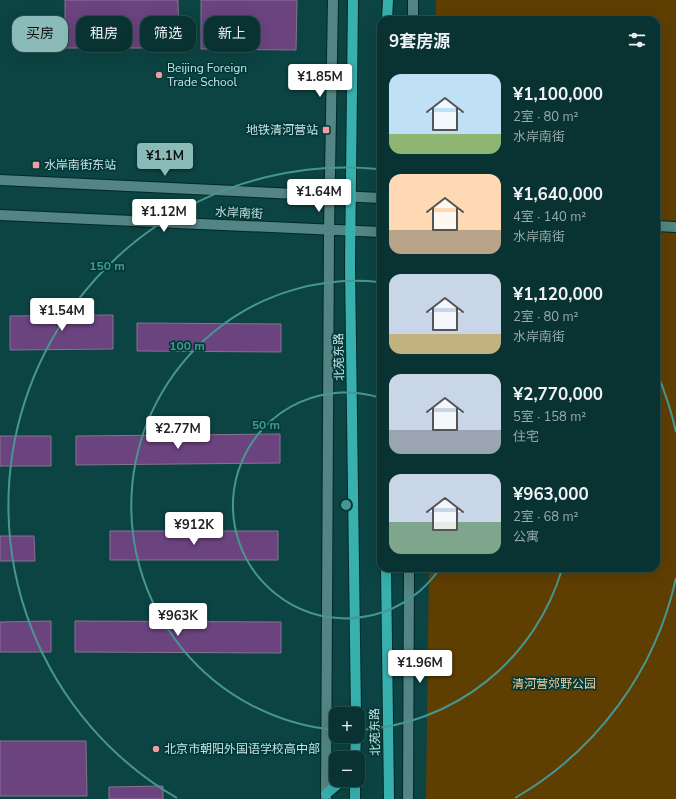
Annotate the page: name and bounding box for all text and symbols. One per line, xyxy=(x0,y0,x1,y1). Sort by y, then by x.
chip: 买房 xyxy=(12,16,68,52)
chip: 租房 xyxy=(76,16,132,52)
chip: 筛选 xyxy=(140,16,196,52)
chip: 新上 xyxy=(204,16,260,52)
icon: filters xyxy=(626,29,648,51)
text: 9套房源 xyxy=(389,30,450,53)
place label: Beijing Foreign Trade School xyxy=(167,60,247,90)
pin: ¥1.85M xyxy=(287,64,353,98)
text: ¥1.85M xyxy=(297,68,343,86)
marker: Beijing Foreign Trade School xyxy=(154,70,164,80)
text: ¥1,100,000 xyxy=(513,83,603,106)
icon: home xyxy=(421,90,469,138)
text: 2室 · 80 m² xyxy=(513,108,578,126)
place label: 地铁清河营站 xyxy=(246,122,318,138)
marker: 地铁清河营站 xyxy=(321,125,331,135)
text: 水岸南街 xyxy=(513,128,565,146)
pin: ¥1.1M xyxy=(137,143,193,177)
text: ¥1.1M xyxy=(146,147,184,165)
place label: 水岸南街东站 xyxy=(44,157,116,173)
marker: 水岸南街东站 xyxy=(31,160,41,170)
pin: ¥1.64M xyxy=(286,179,352,213)
text: ¥1.64M xyxy=(296,183,342,201)
text: ¥1,640,000 xyxy=(513,183,603,206)
icon: home xyxy=(421,190,469,238)
pin: ¥1.12M xyxy=(131,199,197,233)
text: ¥1.12M xyxy=(141,203,187,221)
street label: 水岸南街 xyxy=(215,204,263,222)
text: 4室 · 140 m² xyxy=(513,208,586,226)
text: 水岸南街 xyxy=(513,228,565,246)
text: 150 m xyxy=(89,258,125,274)
text: ¥1,120,000 xyxy=(513,283,603,306)
icon: home xyxy=(421,290,469,338)
pin: ¥1.54M xyxy=(29,298,95,332)
text: ¥1.54M xyxy=(39,302,85,320)
text: 2室 · 80 m² xyxy=(513,308,578,326)
text: 水岸南街 xyxy=(513,328,565,346)
street label: 北苑东路 xyxy=(331,333,347,381)
text: 100 m xyxy=(169,338,205,354)
text: ¥2,770,000 xyxy=(513,383,603,406)
icon: home xyxy=(421,390,469,438)
text: 5室 · 158 m² xyxy=(513,408,586,426)
pin: ¥2.77M xyxy=(145,416,211,450)
text: 50 m xyxy=(252,417,280,433)
text: ¥2.77M xyxy=(155,420,201,438)
text: 住宅 xyxy=(513,428,539,446)
text: ¥963,000 xyxy=(513,483,589,506)
icon: home xyxy=(421,490,469,538)
centre of rings xyxy=(339,498,353,512)
text: 2室 · 68 m² xyxy=(513,508,578,526)
pin: ¥912K xyxy=(166,512,222,546)
text: ¥912K xyxy=(174,516,214,534)
text: 公寓 xyxy=(513,528,539,546)
pin: ¥963K xyxy=(150,603,206,637)
text: ¥963K xyxy=(158,607,198,625)
pin: ¥1.96M xyxy=(387,650,453,684)
text: ¥1.96M xyxy=(397,654,443,672)
park label: 清河营郊野公园 xyxy=(512,676,596,692)
map controls xyxy=(329,707,365,787)
button: + xyxy=(329,707,365,743)
street label: 北苑东路 xyxy=(367,708,383,756)
place label: 北京市朝阳外国语学校高中部 xyxy=(164,741,320,757)
marker: 北京市朝阳外国语学校高中部 xyxy=(151,744,161,754)
button: − xyxy=(329,751,365,787)

